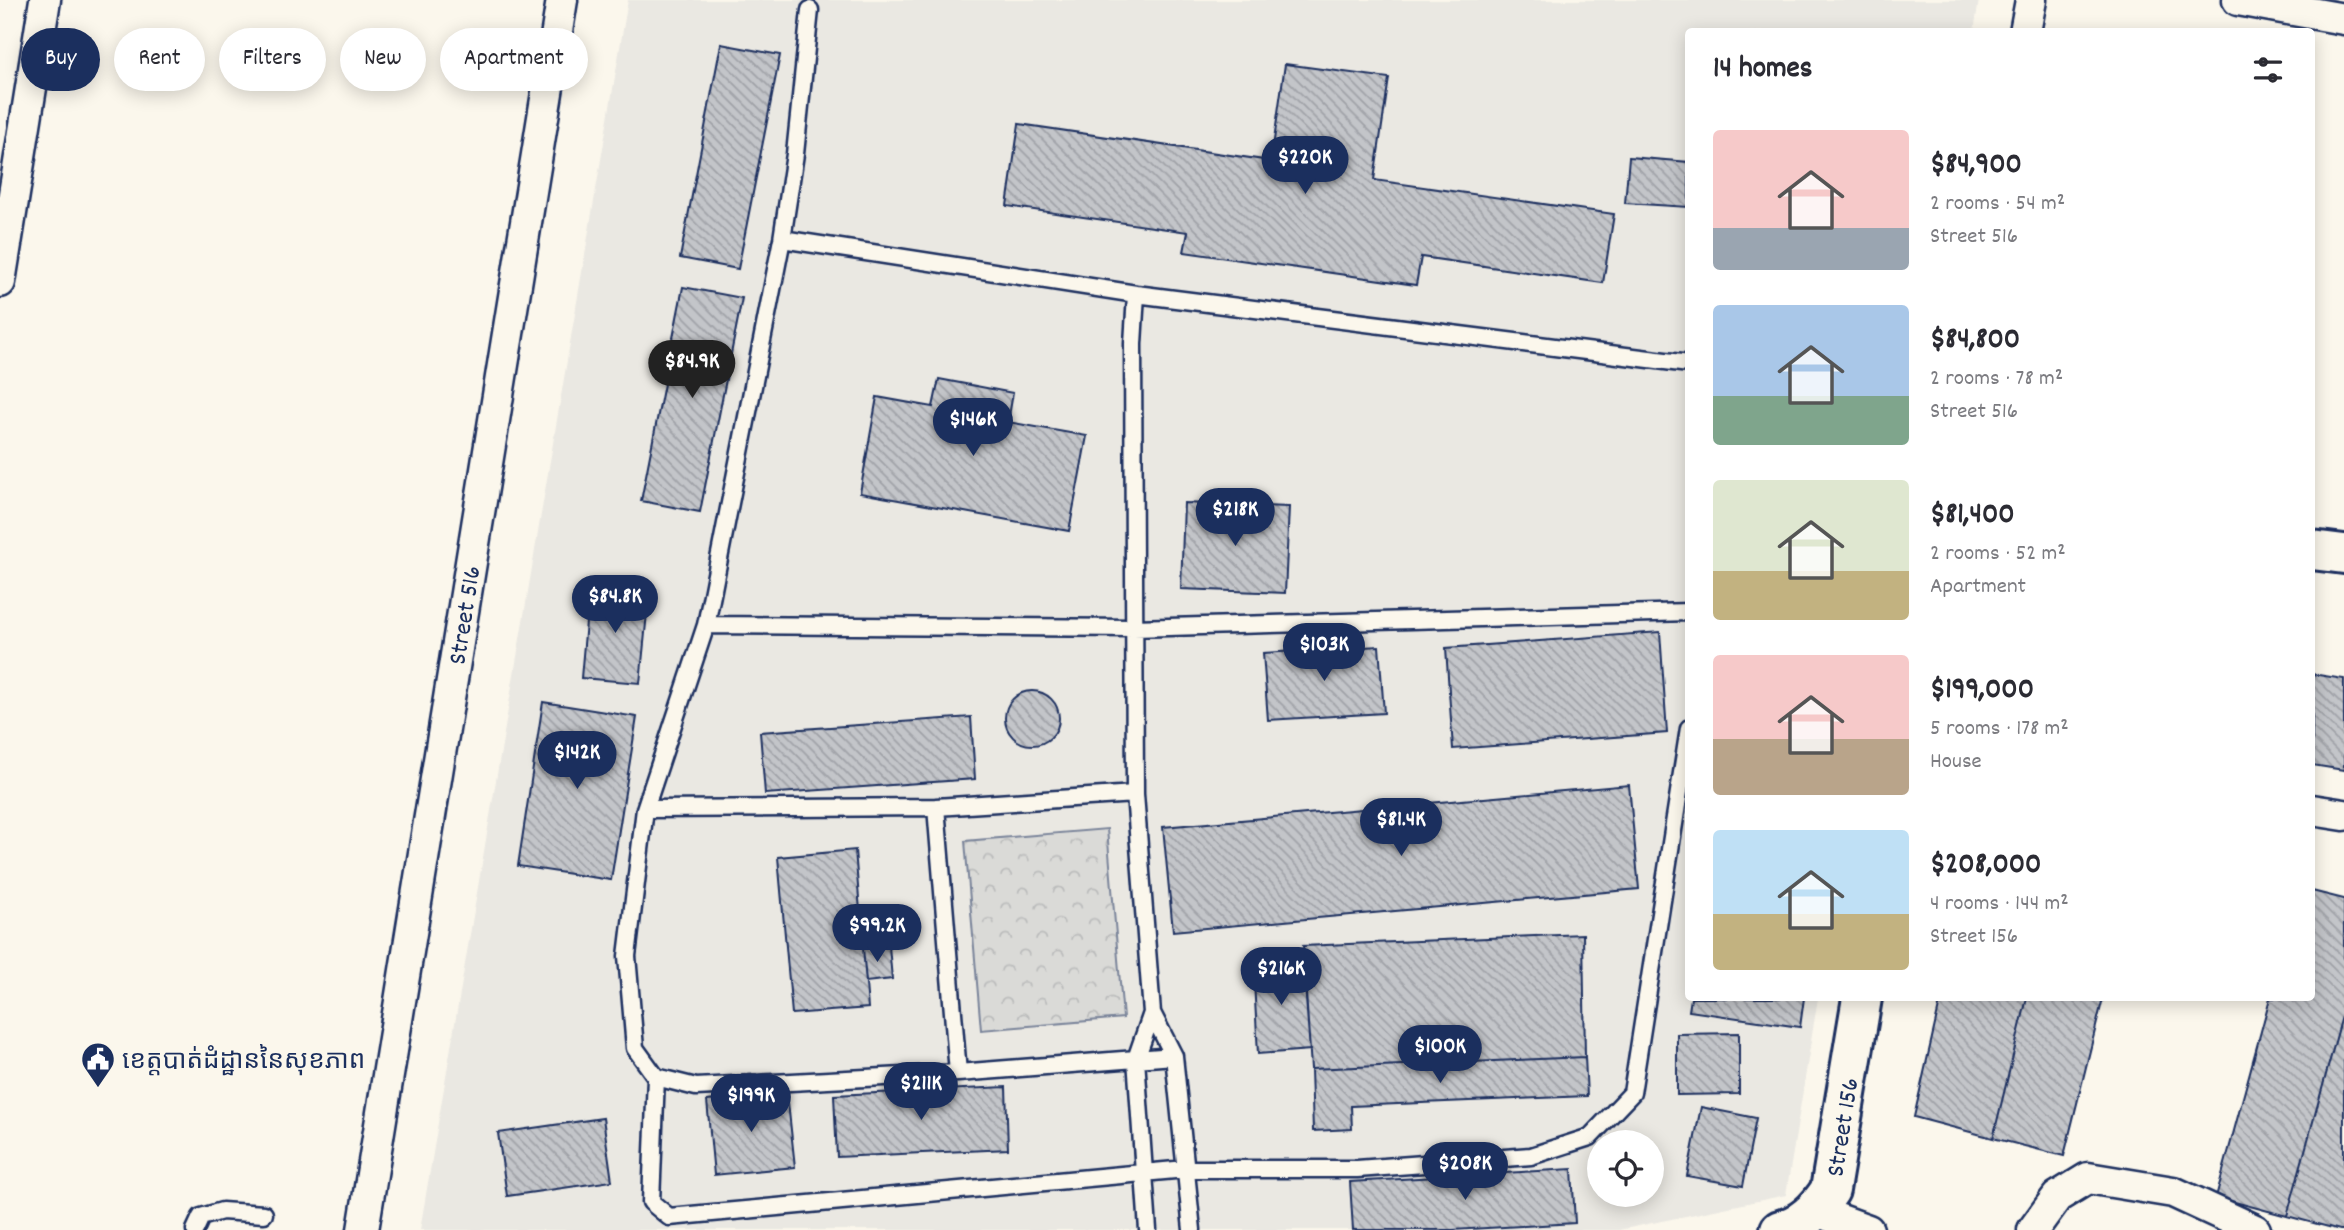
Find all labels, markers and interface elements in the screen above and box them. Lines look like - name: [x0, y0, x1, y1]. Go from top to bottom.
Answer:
- chip: Buy: [21, 28, 100, 91]
- chip: Rent: [114, 28, 205, 91]
- chip: Filters: [219, 28, 326, 91]
- chip: New: [340, 28, 426, 91]
- chip: Apartment: [440, 28, 588, 91]
- text: 14 homes: [1713, 49, 1812, 92]
- icon: filters: [2249, 51, 2287, 89]
- pin: $220K: [1256, 136, 1354, 196]
- text: $220K: [1278, 142, 1332, 175]
- text: $84,900: [1930, 145, 2022, 188]
- icon: home: [1769, 158, 1853, 242]
- text: 2 rooms · 54 m²: [1930, 188, 2065, 221]
- text: Street 516: [1930, 221, 2018, 254]
- text: $84,800: [1930, 320, 2020, 363]
- icon: home: [1769, 333, 1853, 417]
- pin: $84.9K: [635, 340, 749, 400]
- text: $84.9K: [664, 346, 720, 379]
- text: 2 rooms · 78 m²: [1930, 363, 2063, 396]
- text: Street 516: [1930, 396, 2018, 429]
- pin: $146K: [924, 398, 1022, 458]
- text: $146K: [949, 404, 997, 437]
- pin: $218K: [1186, 489, 1284, 548]
- text: $218K: [1212, 494, 1258, 527]
- text: $81,400: [1930, 495, 2015, 538]
- icon: home: [1769, 508, 1853, 592]
- text: 2 rooms · 52 m²: [1930, 538, 2066, 571]
- street label: Street 516: [440, 563, 493, 668]
- text: Apartment: [1930, 571, 2026, 604]
- pin: $84.8K: [558, 576, 672, 635]
- text: $84.8K: [588, 581, 642, 614]
- pin: $103K: [1275, 624, 1373, 683]
- text: $103K: [1299, 629, 1349, 662]
- text: $199,000: [1930, 670, 2034, 713]
- icon: home: [1769, 683, 1853, 767]
- text: 5 rooms · 178 m²: [1930, 713, 2069, 746]
- pin: $142K: [528, 732, 626, 791]
- text: $142K: [554, 737, 600, 770]
- text: House: [1930, 746, 1982, 779]
- pin: $81.4K: [1344, 798, 1458, 858]
- text: $81.4K: [1376, 804, 1426, 837]
- text: $208,000: [1930, 845, 2041, 888]
- icon: home: [1769, 858, 1853, 942]
- text: 4 rooms · 144 m²: [1930, 888, 2069, 921]
- pin: $99.2K: [820, 904, 934, 964]
- text: $99.2K: [848, 910, 906, 943]
- text: Street 156: [1930, 921, 2018, 954]
- pin: $216K: [1232, 948, 1330, 1007]
- text: $216K: [1257, 953, 1305, 986]
- pin: $100K: [1391, 1026, 1489, 1085]
- text: $100K: [1414, 1031, 1466, 1064]
- public building icon: ខេត្តបាត់ដំដ្ឋាននៃសុខភាព: [79, 1040, 117, 1089]
- place label: ខេត្តបាត់ដំដ្ឋាននៃសុខភាព: [122, 1043, 365, 1081]
- pin: $211K: [872, 1062, 970, 1122]
- text: $211K: [900, 1068, 942, 1101]
- pin: $199K: [702, 1074, 800, 1134]
- street label: Street 156: [1818, 1075, 1871, 1180]
- text: $199K: [727, 1080, 775, 1113]
- map controls: [1587, 1130, 1664, 1207]
- button: locate: [1587, 1130, 1664, 1207]
- pin: $208K: [1416, 1142, 1514, 1202]
- text: $208K: [1438, 1148, 1492, 1181]

